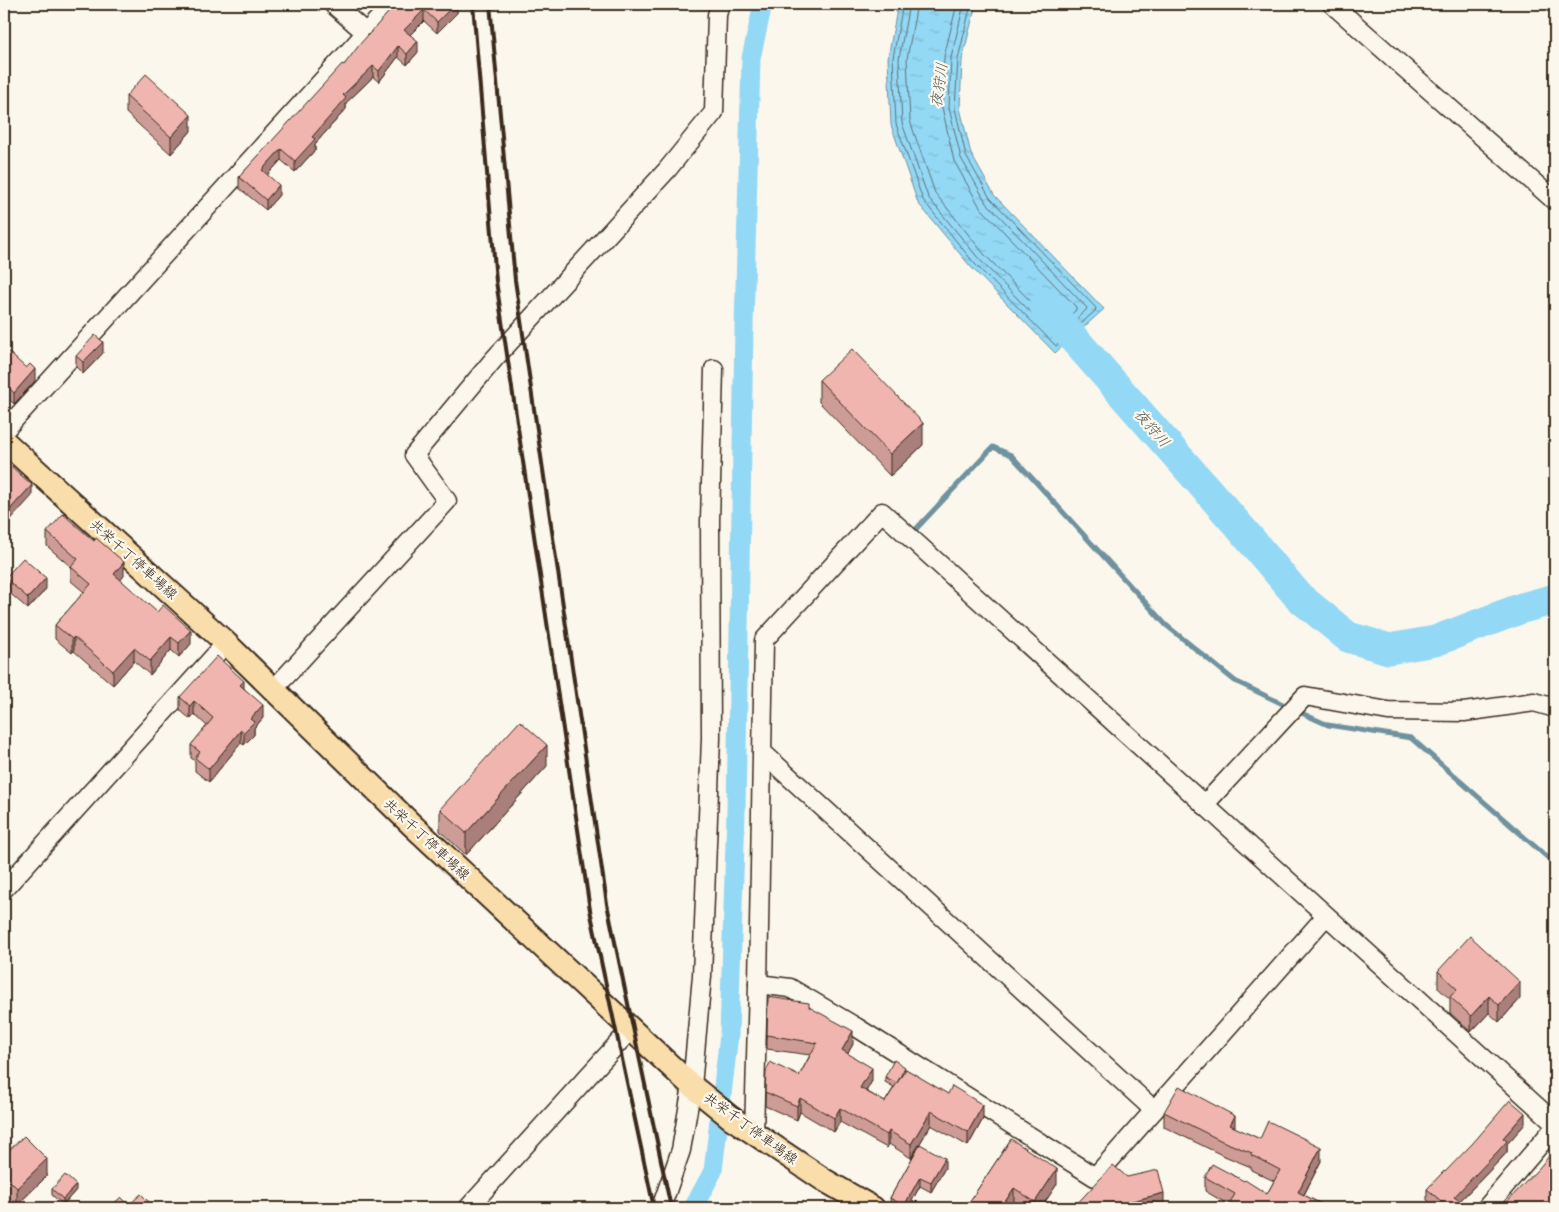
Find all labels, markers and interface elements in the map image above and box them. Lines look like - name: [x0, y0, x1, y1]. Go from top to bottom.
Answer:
- water label: 夜狩川: [927, 61, 952, 109]
- water label: 夜狩川: [1130, 405, 1174, 452]
- street label: 共栄千丁停車場線: [86, 516, 181, 603]
- street label: 共栄千丁停車場線: [380, 795, 473, 884]
- street label: 共栄千丁停車場線: [700, 1089, 801, 1168]

